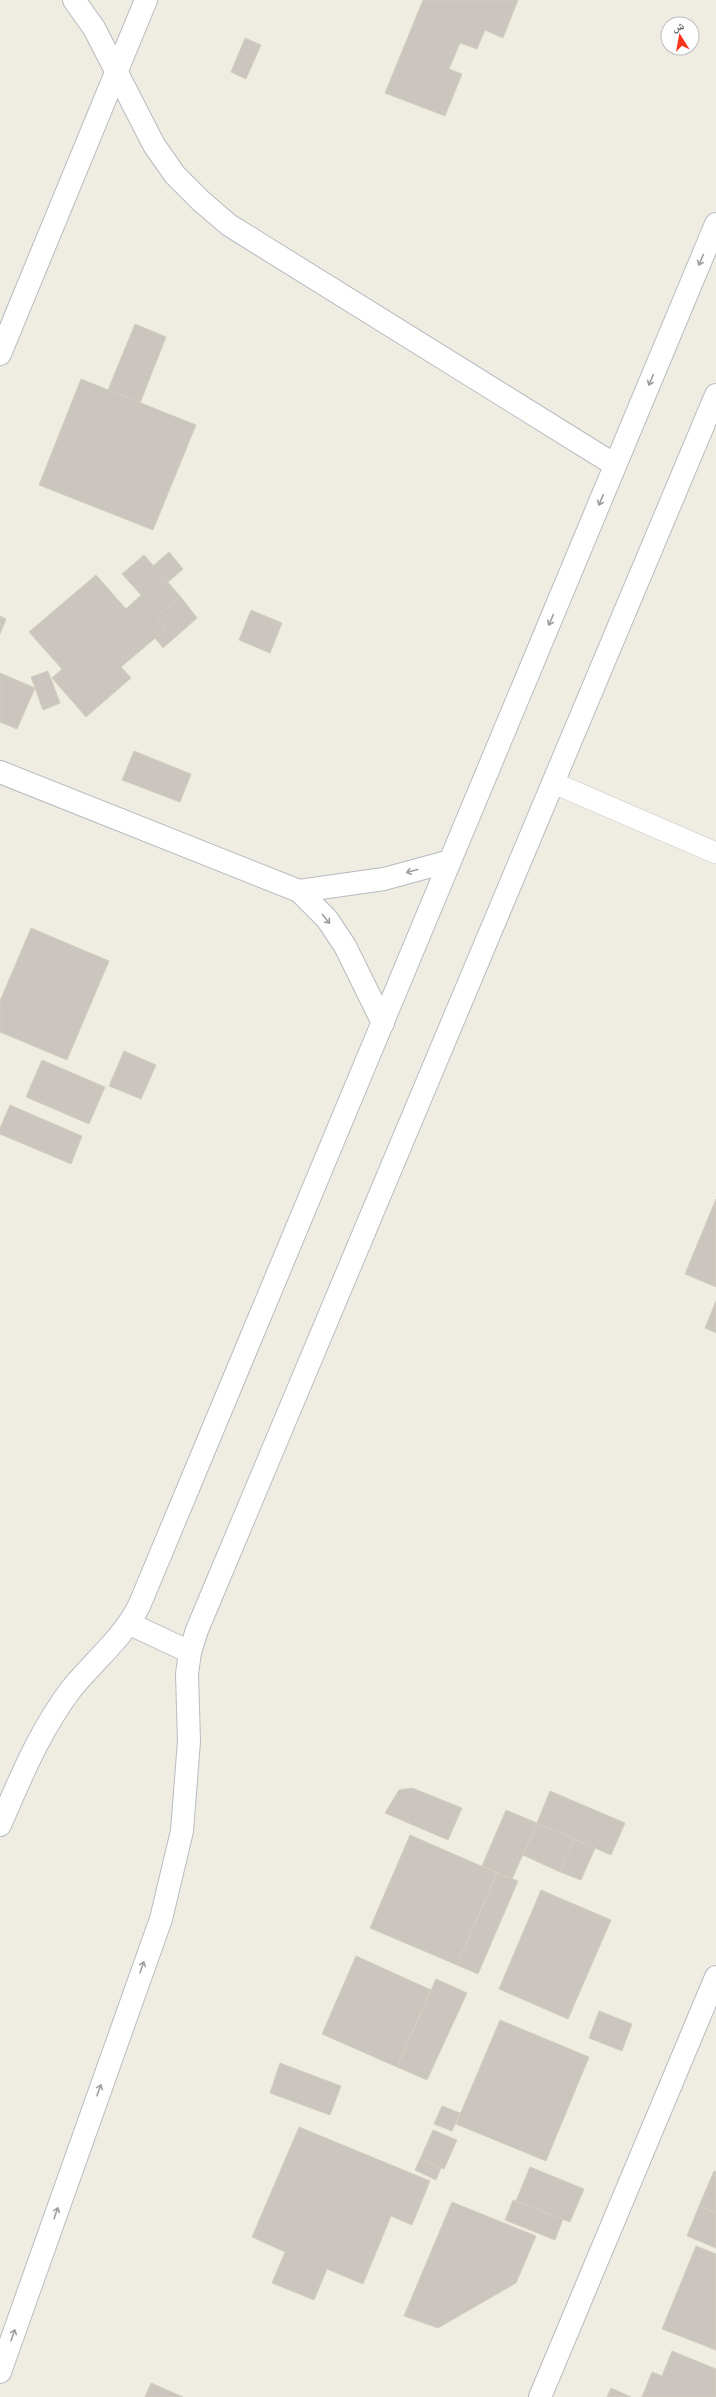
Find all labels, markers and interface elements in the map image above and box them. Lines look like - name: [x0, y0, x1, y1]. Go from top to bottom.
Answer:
- north arrow: [660, 16, 700, 56]
- text: ش: [671, 19, 686, 35]
- one-way arrow: [697, 253, 704, 265]
- one-way arrow: [647, 373, 654, 385]
- one-way arrow: [596, 493, 604, 505]
- one-way arrow: [546, 613, 554, 625]
- one-way arrow: [406, 868, 419, 876]
- one-way arrow: [322, 914, 331, 925]
- one-way arrow: [139, 1962, 147, 1974]
- one-way arrow: [96, 2084, 104, 2096]
- one-way arrow: [53, 2206, 60, 2219]
- one-way arrow: [10, 2329, 17, 2342]

